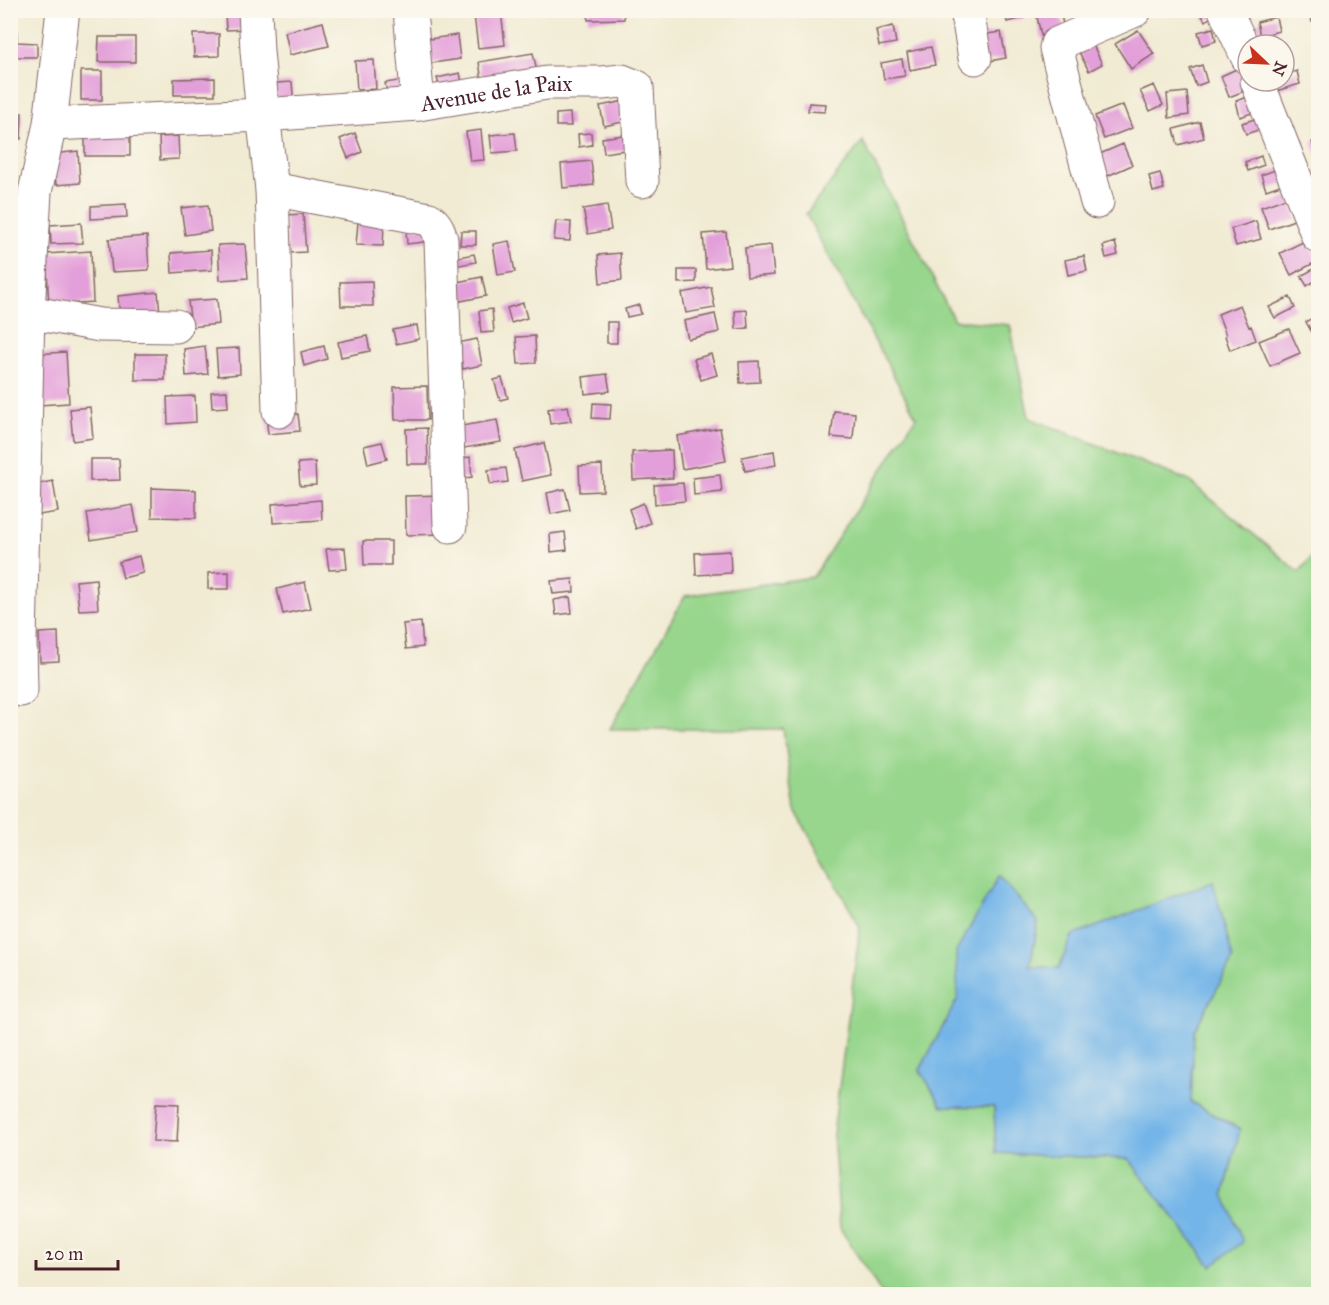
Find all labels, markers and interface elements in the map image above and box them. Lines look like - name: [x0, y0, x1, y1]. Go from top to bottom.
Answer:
- north arrow: [1236, 33, 1296, 93]
- text: N: [1268, 59, 1291, 79]
- street label: Avenue de la Paix: [418, 70, 573, 118]
- scale bar: [36, 1233, 118, 1271]
- text: 20 m: [45, 1243, 83, 1265]

